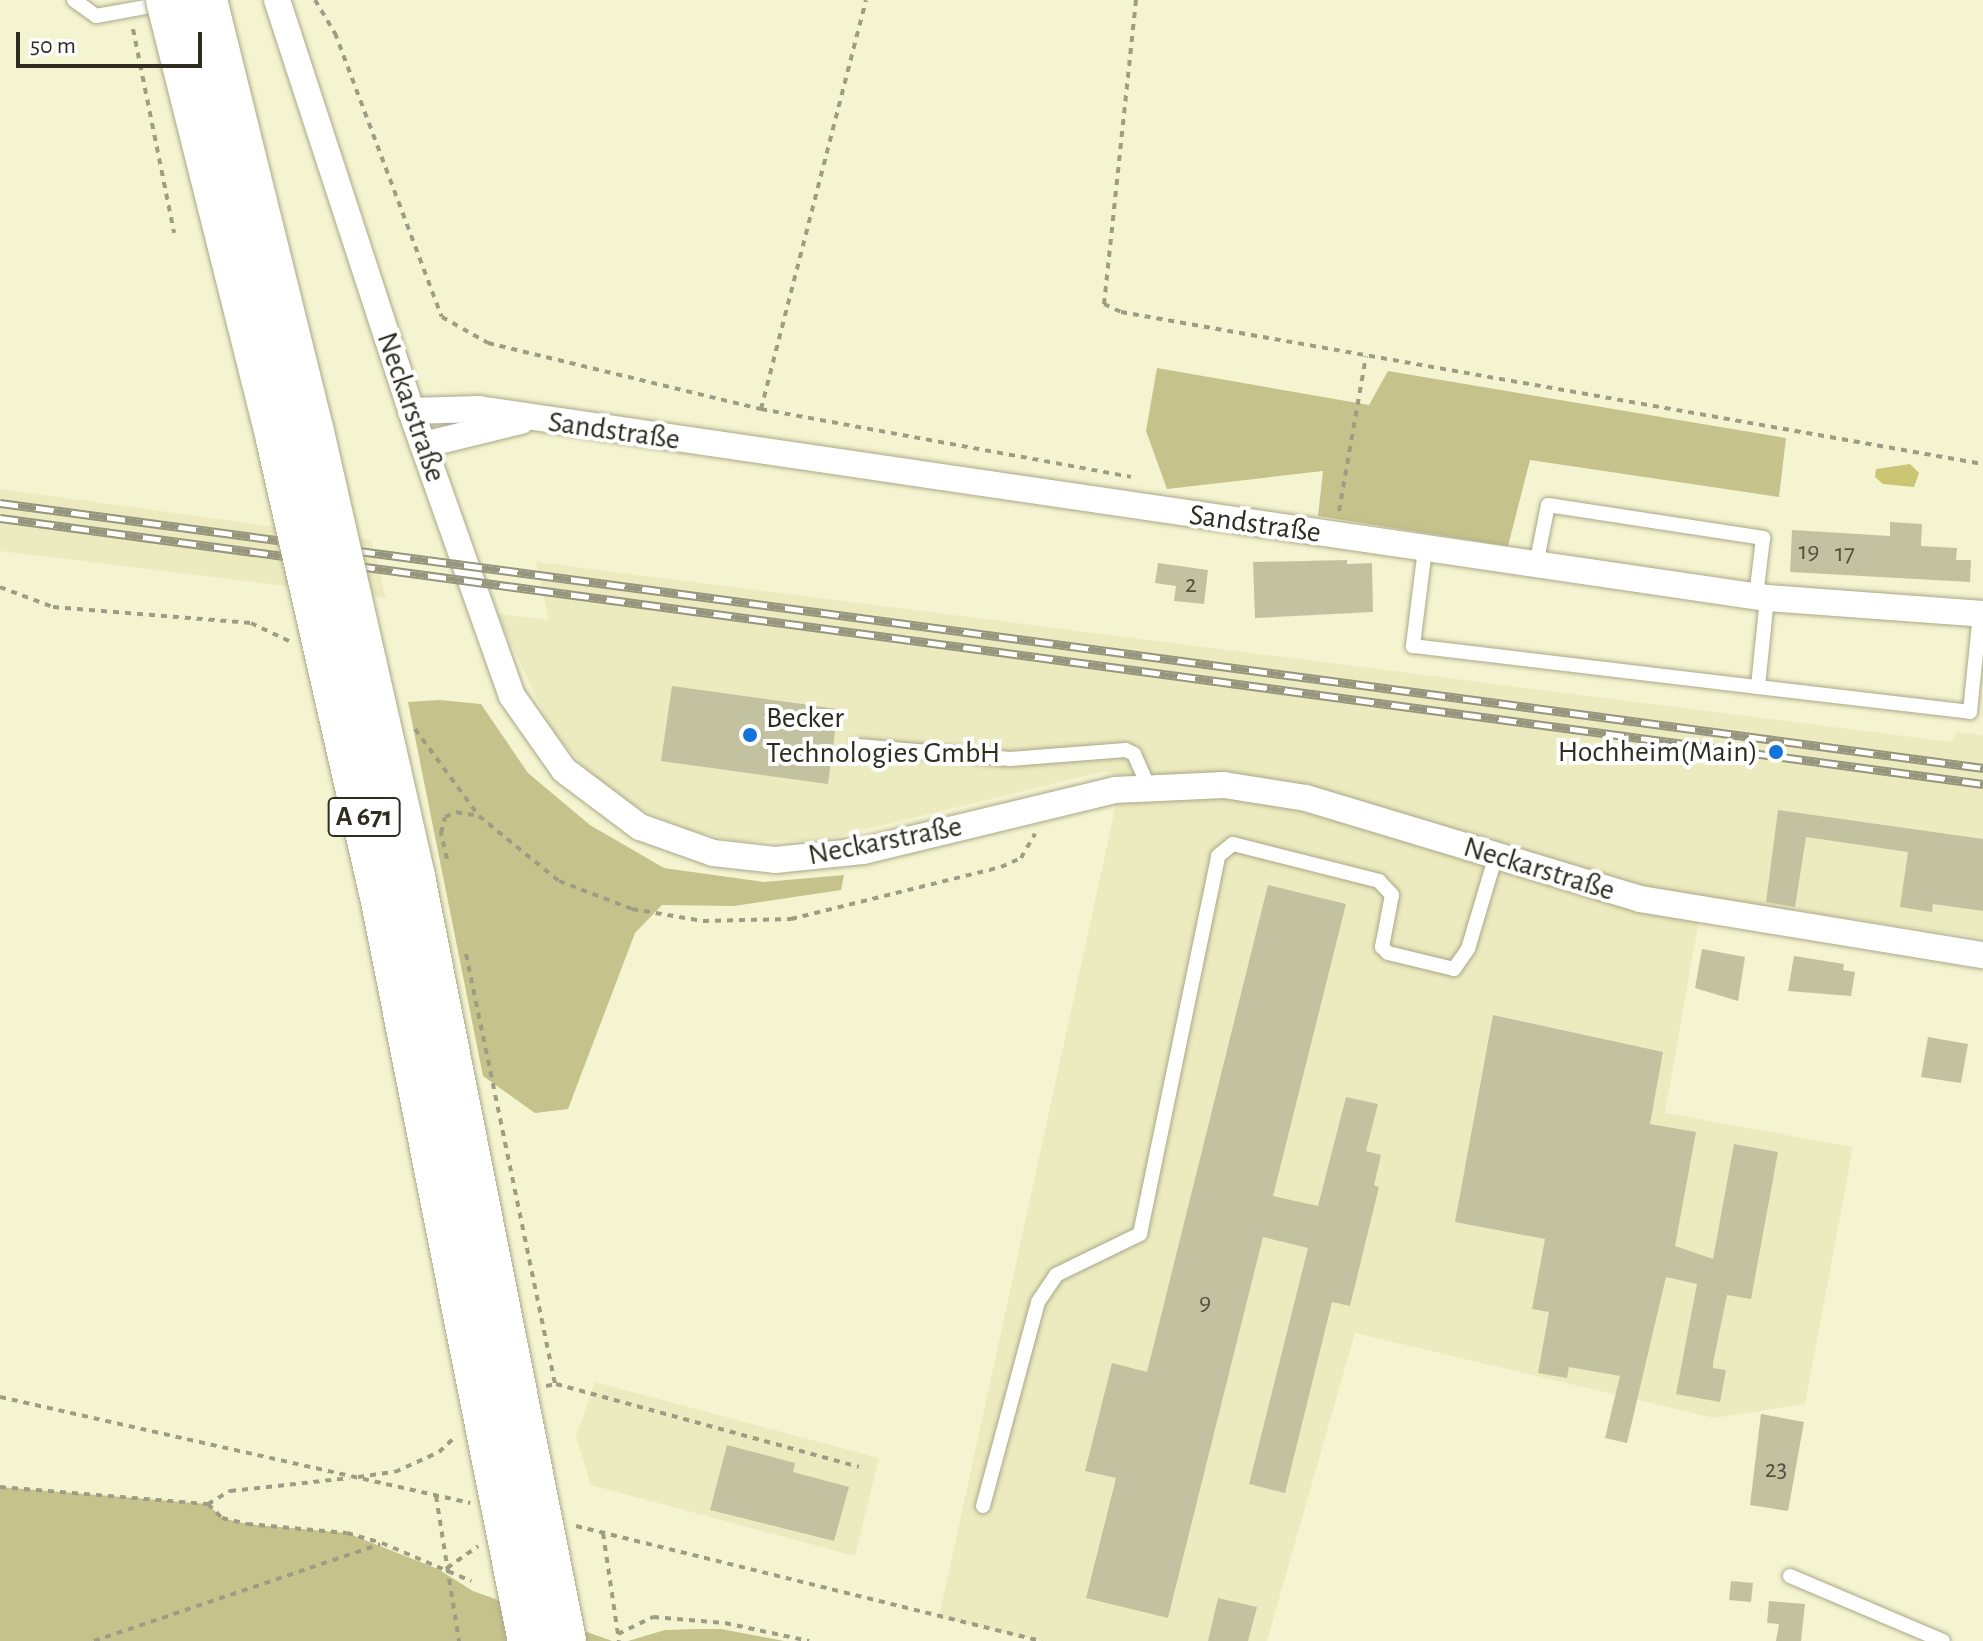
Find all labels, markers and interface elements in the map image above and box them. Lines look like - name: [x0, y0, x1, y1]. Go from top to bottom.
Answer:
- scale bar: [20, 16, 206, 66]
- text: 50 m: [30, 34, 76, 58]
- street label: Neckarstraße: [369, 327, 453, 487]
- street label: Sandstraße: [546, 404, 682, 458]
- street label: Sandstraße: [1187, 497, 1323, 551]
- house number: 19: [1798, 536, 1820, 568]
- house number: 17: [1835, 538, 1855, 570]
- house number: 2: [1185, 569, 1197, 601]
- place label: Becker Technologies GmbH: [766, 700, 1000, 770]
- marker: Becker Technologies GmbH: [741, 726, 759, 744]
- place label: Hochheim(Main): [1558, 734, 1758, 770]
- marker: Hochheim(Main): [1765, 741, 1787, 763]
- road number: A 671: [326, 793, 402, 841]
- street label: Neckarstraße: [805, 808, 965, 874]
- street label: Neckarstraße: [1459, 829, 1619, 909]
- house number: 9: [1199, 1287, 1211, 1319]
- house number: 23: [1765, 1454, 1787, 1486]

